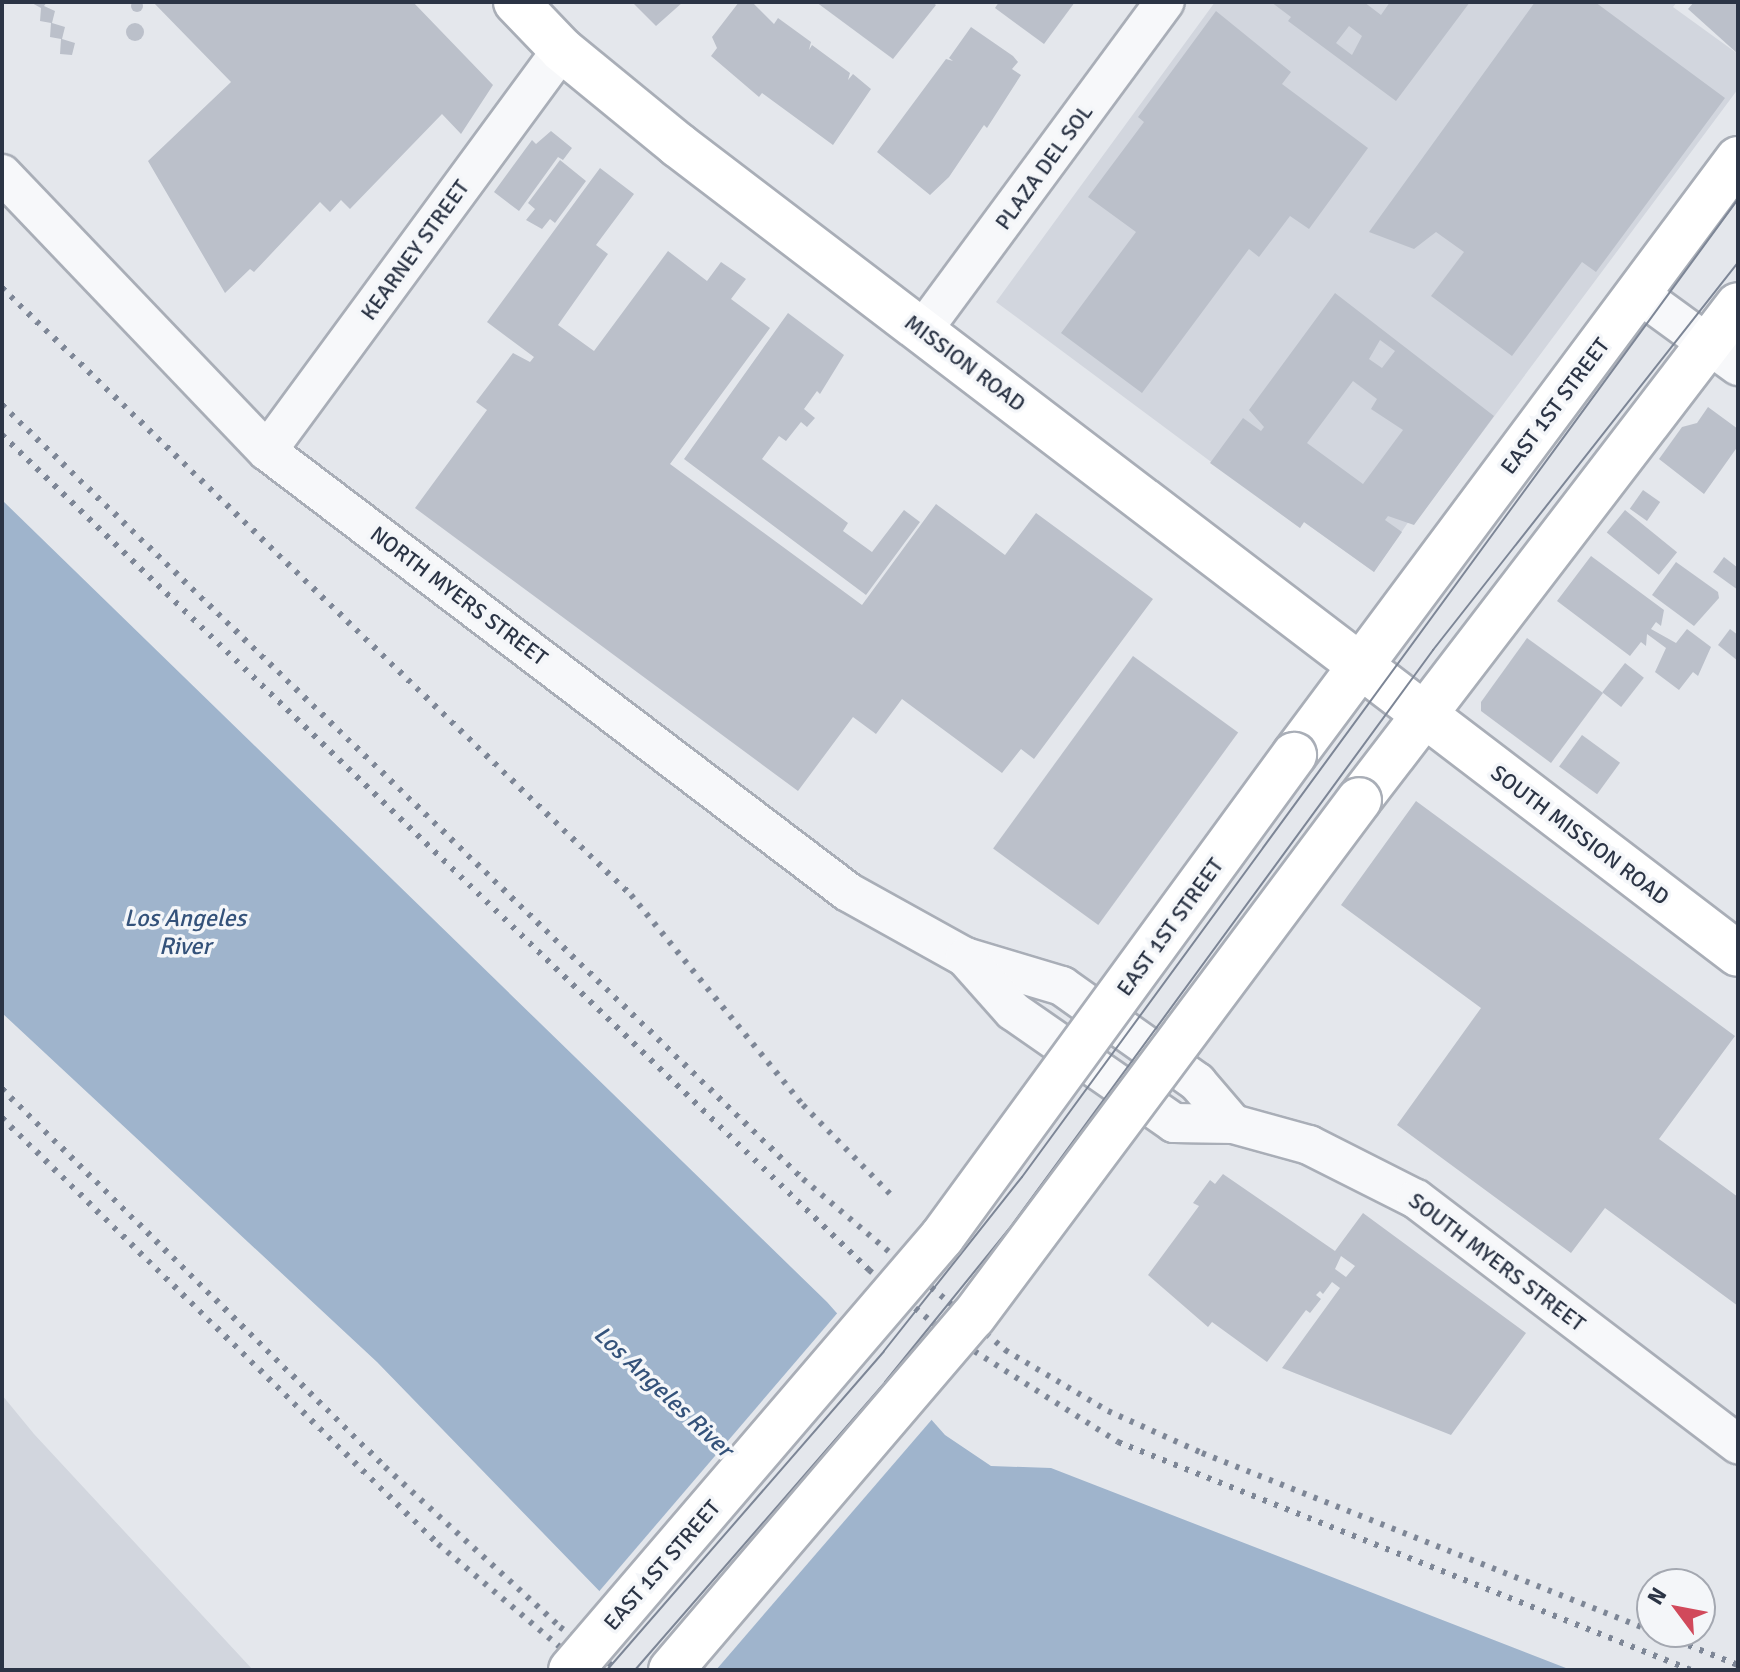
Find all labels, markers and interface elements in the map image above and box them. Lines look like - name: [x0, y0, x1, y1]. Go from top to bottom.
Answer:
- street label: PLAZA DEL SOL: [990, 99, 1098, 235]
- street label: KEARNEY STREET: [355, 175, 475, 325]
- street label: MISSION ROAD: [899, 309, 1031, 417]
- street label: EAST 1ST STREET: [1495, 333, 1615, 479]
- street label: NORTH MYERS STREET: [365, 521, 553, 671]
- street label: SOUTH MISSION ROAD: [1486, 759, 1674, 911]
- street label: EAST 1ST STREET: [1111, 853, 1229, 1001]
- water label: Los Angeles River: [124, 905, 246, 961]
- street label: SOUTH MYERS STREET: [1404, 1187, 1590, 1337]
- water label: Los Angeles River: [588, 1320, 738, 1464]
- street label: EAST 1ST STREET: [598, 1495, 726, 1635]
- north arrow: [1636, 1568, 1716, 1648]
- text: N: [1641, 1582, 1672, 1610]

